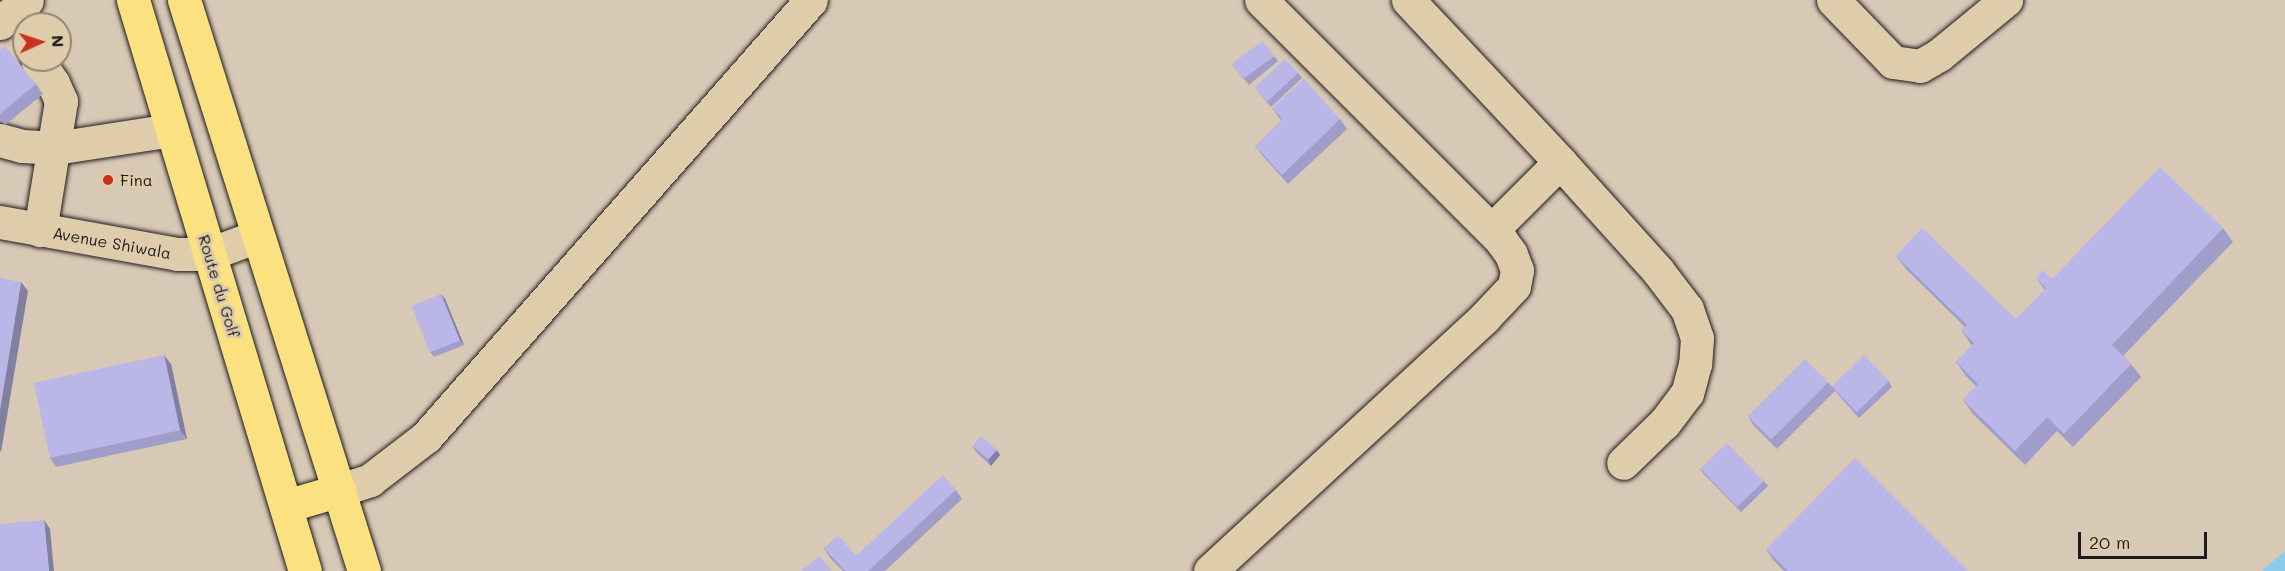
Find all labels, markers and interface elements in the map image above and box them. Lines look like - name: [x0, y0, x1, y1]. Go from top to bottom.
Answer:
- north arrow: [12, 12, 72, 72]
- text: N: [48, 35, 69, 48]
- place label: Fina: [120, 170, 153, 190]
- marker: Fina: [101, 173, 115, 187]
- street label: Avenue Shiwala: [51, 223, 173, 263]
- street label: Route du Golf: [194, 232, 244, 340]
- scale bar: [2081, 520, 2210, 558]
- text: 20 m: [2089, 530, 2130, 554]

